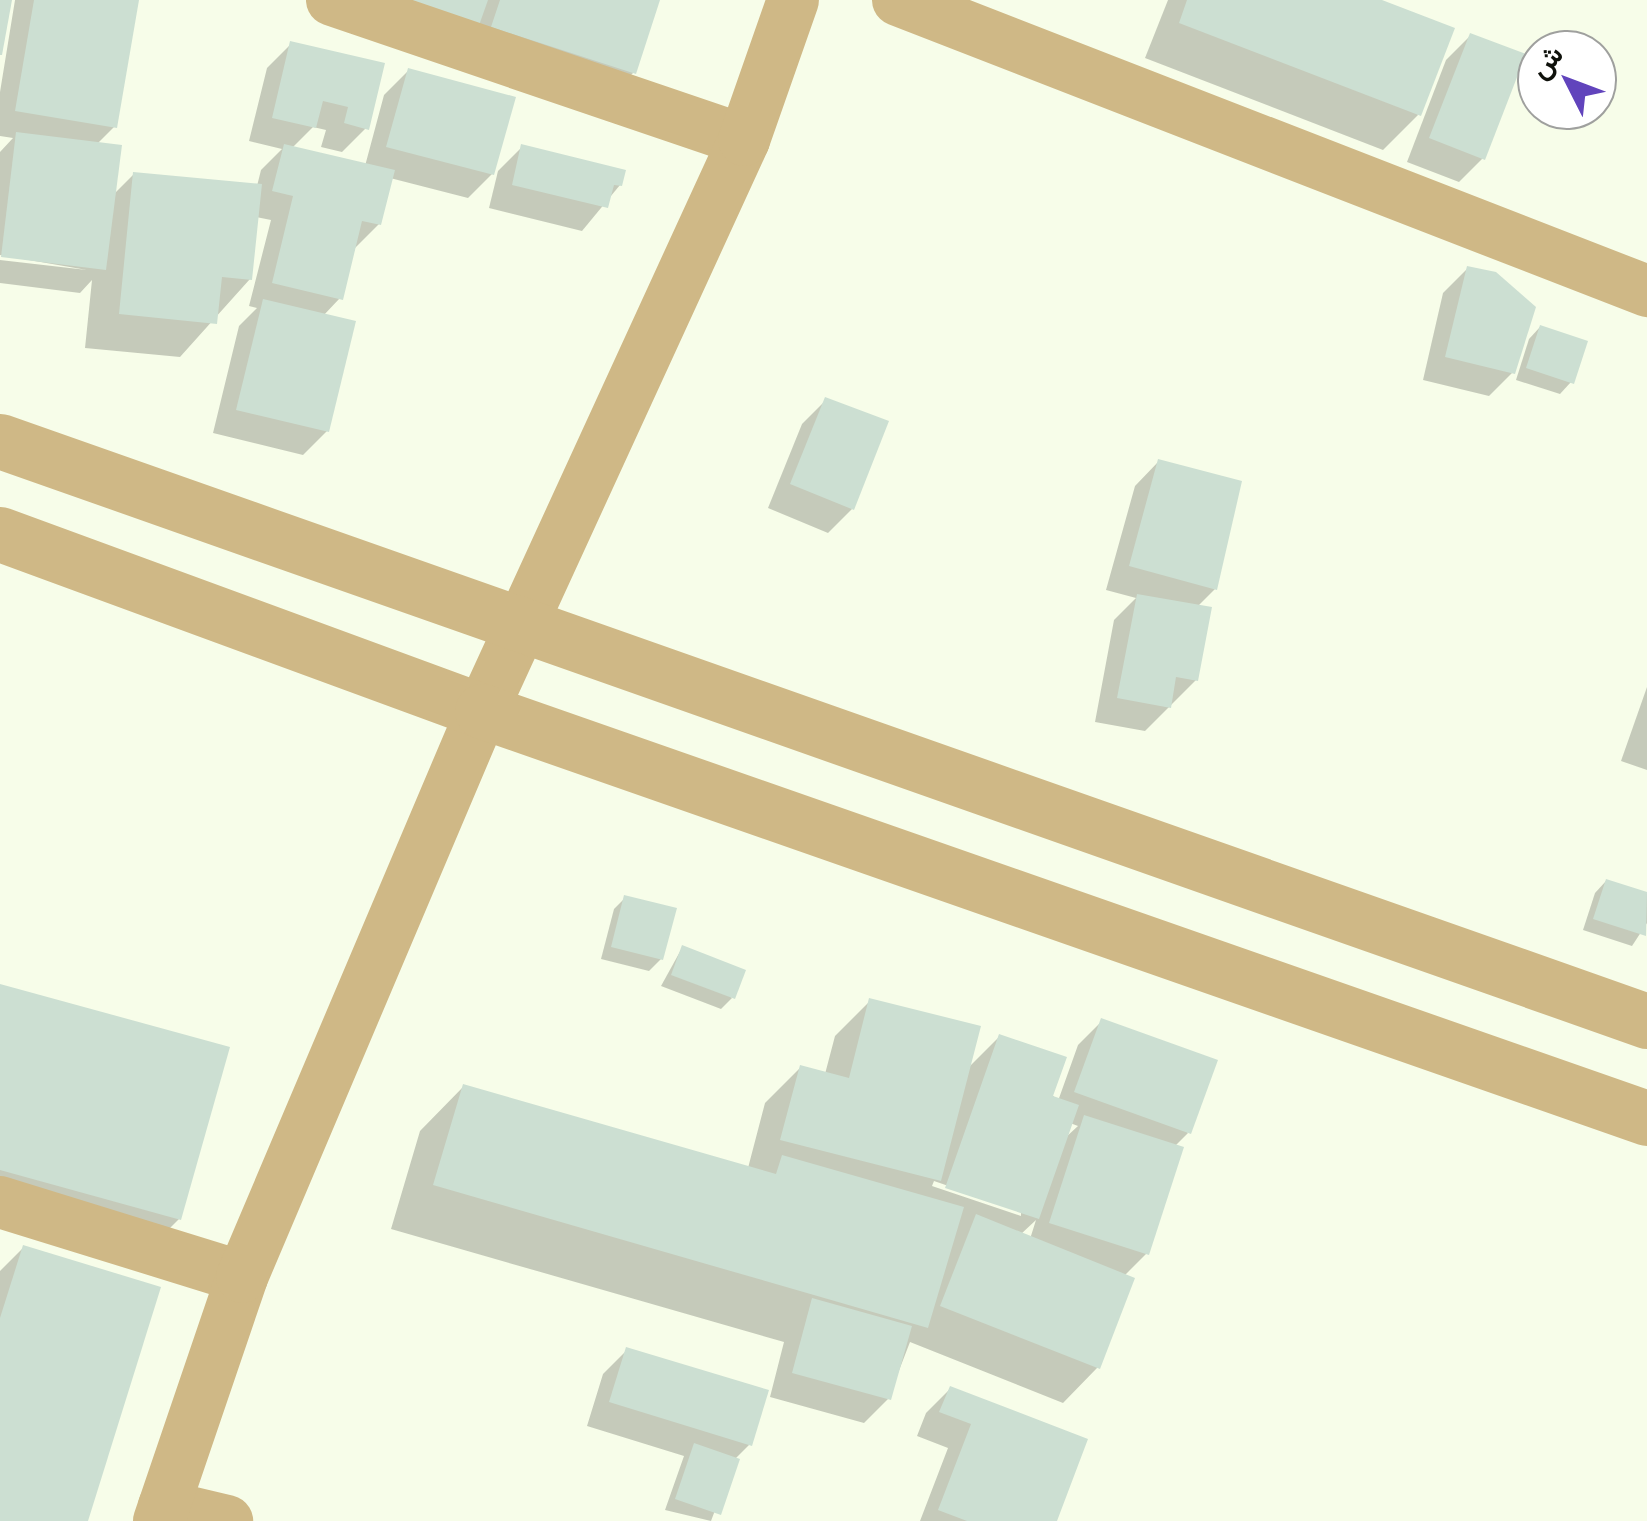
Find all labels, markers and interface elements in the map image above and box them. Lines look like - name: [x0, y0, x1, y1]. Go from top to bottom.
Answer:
- north arrow: [1517, 30, 1617, 130]
- text: ش: [1523, 38, 1569, 84]

